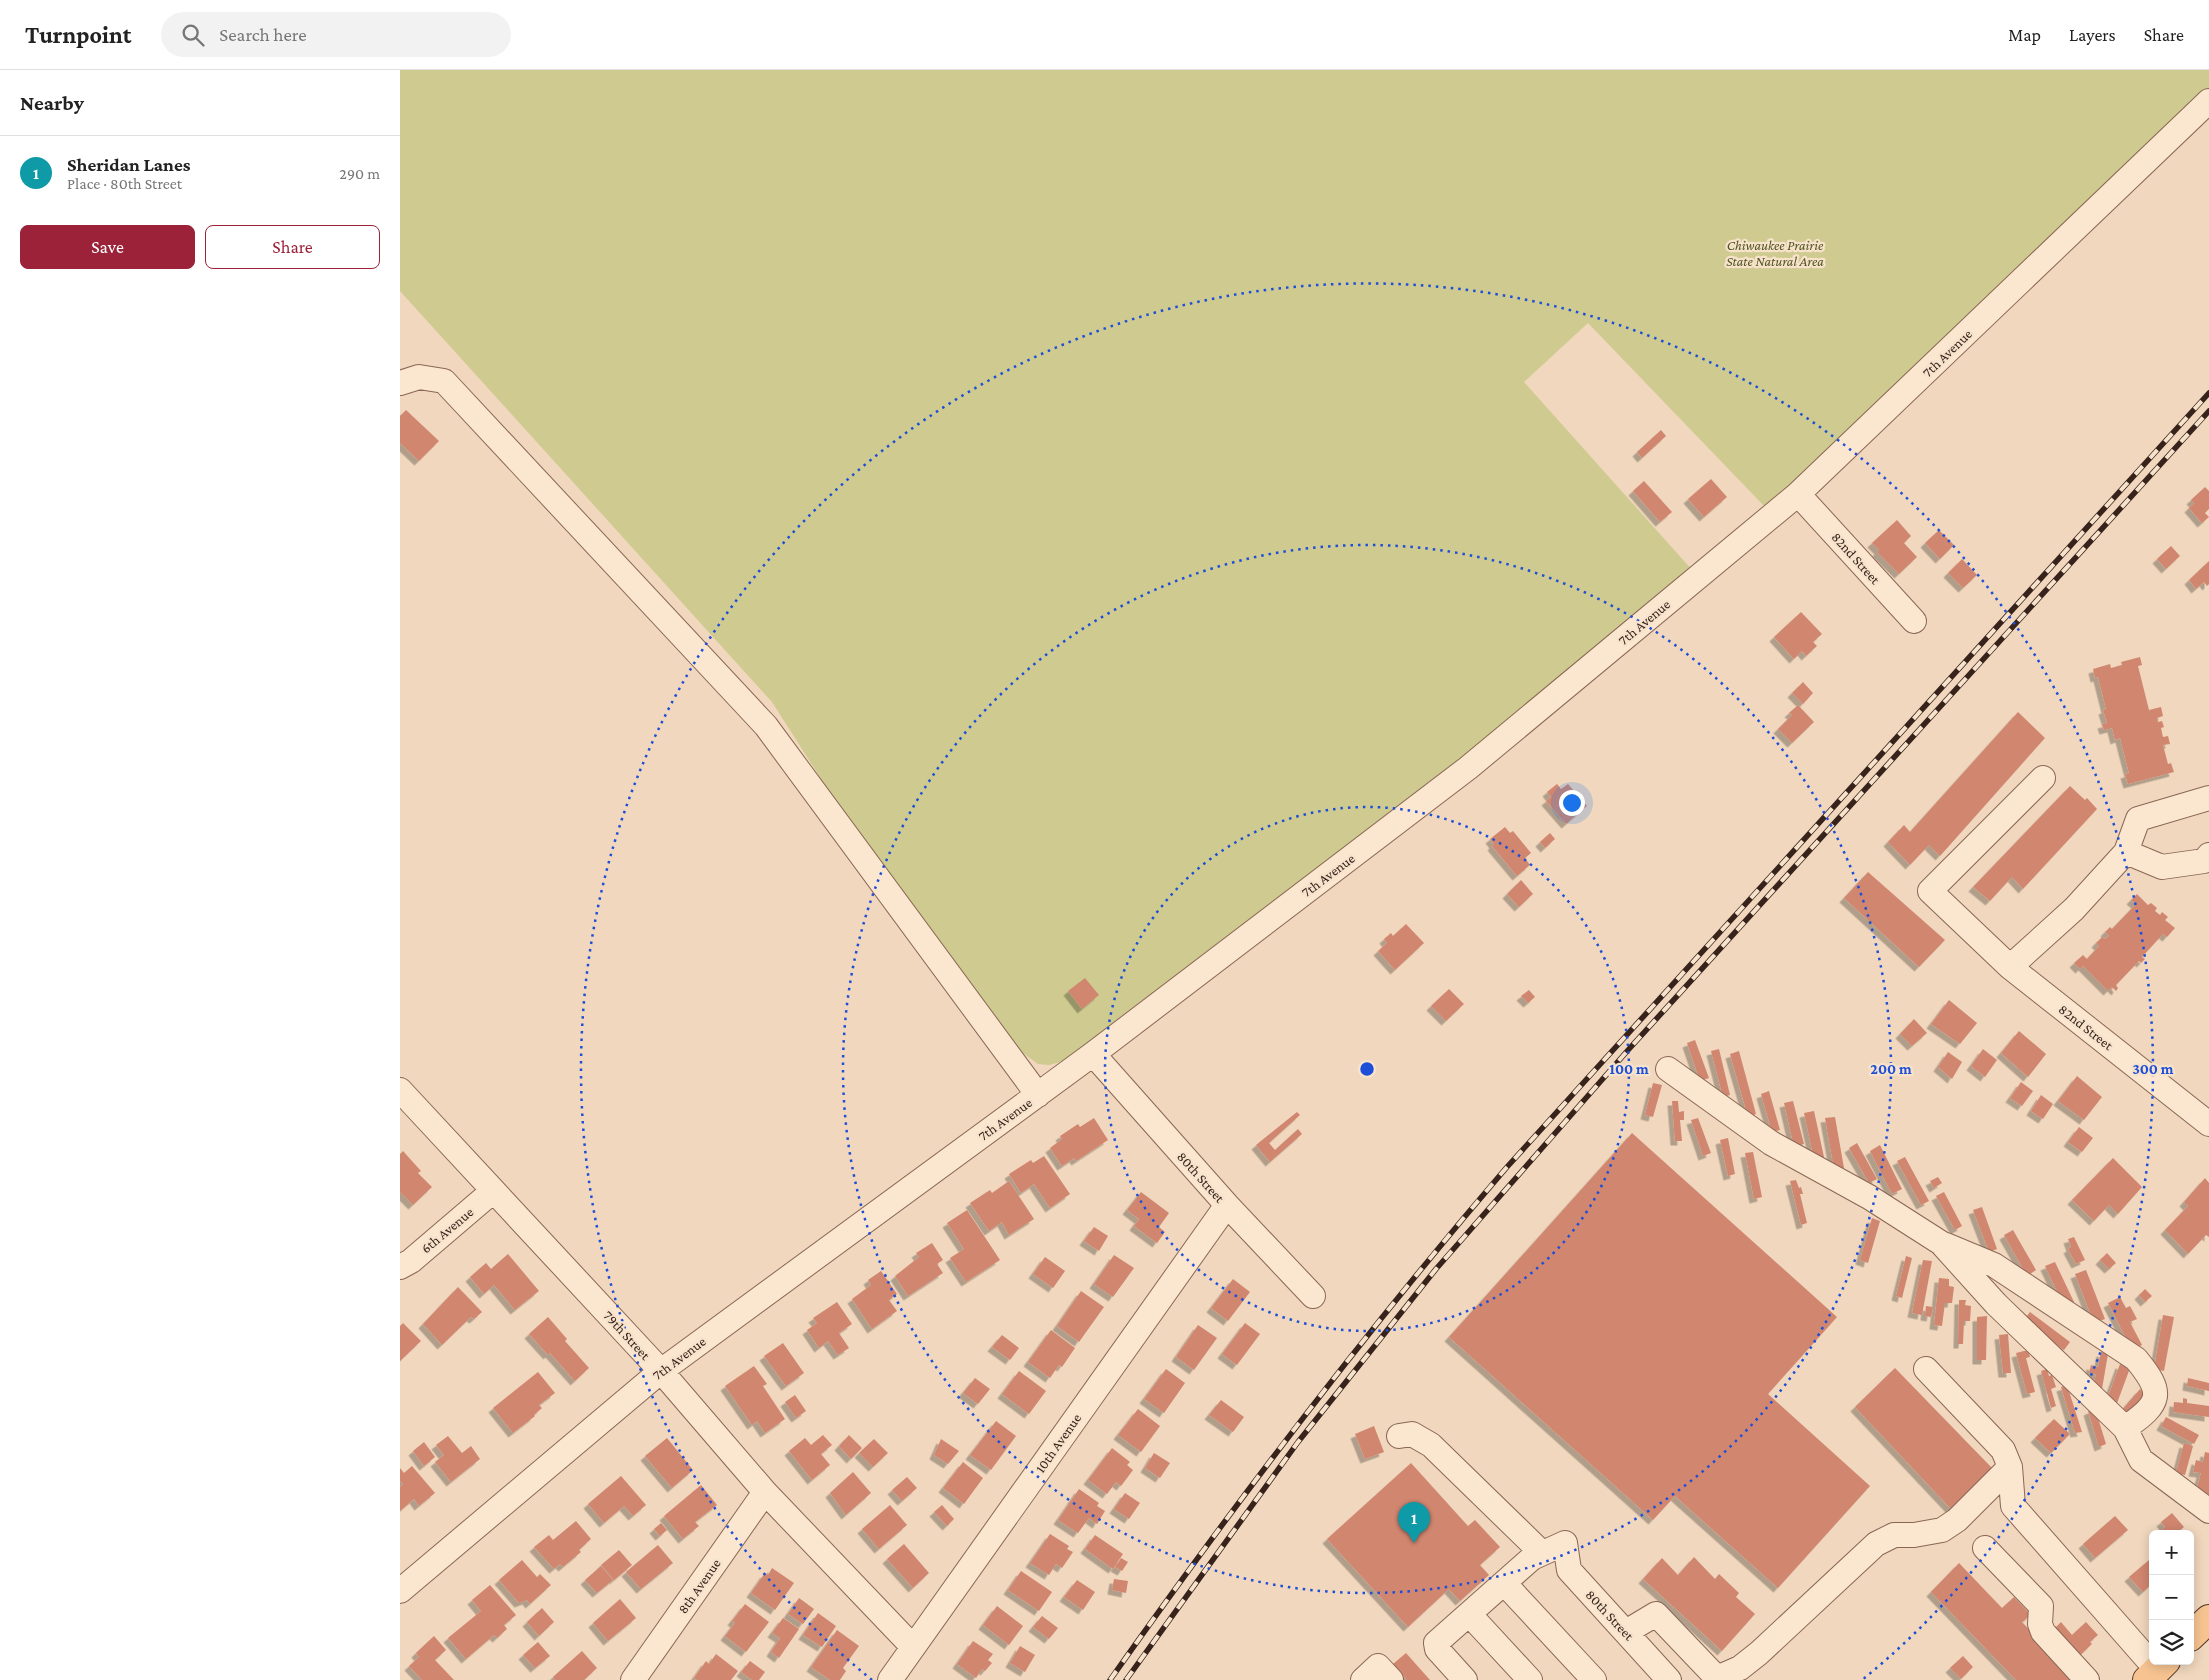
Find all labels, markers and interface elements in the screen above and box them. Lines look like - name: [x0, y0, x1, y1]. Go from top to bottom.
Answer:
- search box: [161, 12, 511, 57]
- text: Turnpoint: [25, 21, 131, 48]
- icon: search: [179, 21, 207, 49]
- text: Search here: [219, 24, 307, 45]
- text: Map: [2008, 25, 2041, 45]
- text: Layers: [2069, 25, 2116, 45]
- text: Share: [2144, 25, 2184, 45]
- text: Nearby: [20, 91, 84, 115]
- text: Sheridan Lanes: [67, 154, 191, 175]
- text: 1: [33, 165, 39, 182]
- text: 290 m: [339, 165, 380, 182]
- text: Place · 80th Street: [67, 175, 182, 192]
- button: Save: [20, 225, 195, 269]
- button: Share: [205, 225, 380, 269]
- park label: Chiwaukee Prairie State Natural Area: [1726, 237, 1824, 269]
- street label: 7th Avenue: [1919, 326, 1975, 380]
- street label: 82nd Street: [1828, 529, 1884, 588]
- street label: 7th Avenue: [1615, 596, 1673, 648]
- your location: [1559, 790, 1585, 816]
- street label: 7th Avenue: [1298, 850, 1358, 900]
- street label: 82nd Street: [2056, 1001, 2117, 1053]
- centre of rings: [1358, 1060, 1376, 1078]
- text: 100 m: [1609, 1061, 1649, 1077]
- text: 200 m: [1870, 1061, 1912, 1077]
- text: 300 m: [2132, 1061, 2174, 1077]
- street label: 7th Avenue: [975, 1094, 1035, 1144]
- street label: 80th Street: [1174, 1148, 1228, 1206]
- street label: 6th Avenue: [418, 1204, 476, 1256]
- street label: 79th Street: [600, 1307, 654, 1363]
- street label: 7th Avenue: [649, 1333, 709, 1383]
- street label: 10th Avenue: [1032, 1410, 1084, 1476]
- pin: 1: [1398, 1502, 1430, 1543]
- map controls: [2149, 1530, 2194, 1665]
- button: +: [2149, 1530, 2194, 1575]
- street label: 8th Avenue: [674, 1555, 724, 1617]
- button: −: [2149, 1575, 2194, 1620]
- street label: 80th Street: [1583, 1586, 1638, 1644]
- button: layers: [2149, 1620, 2194, 1665]

